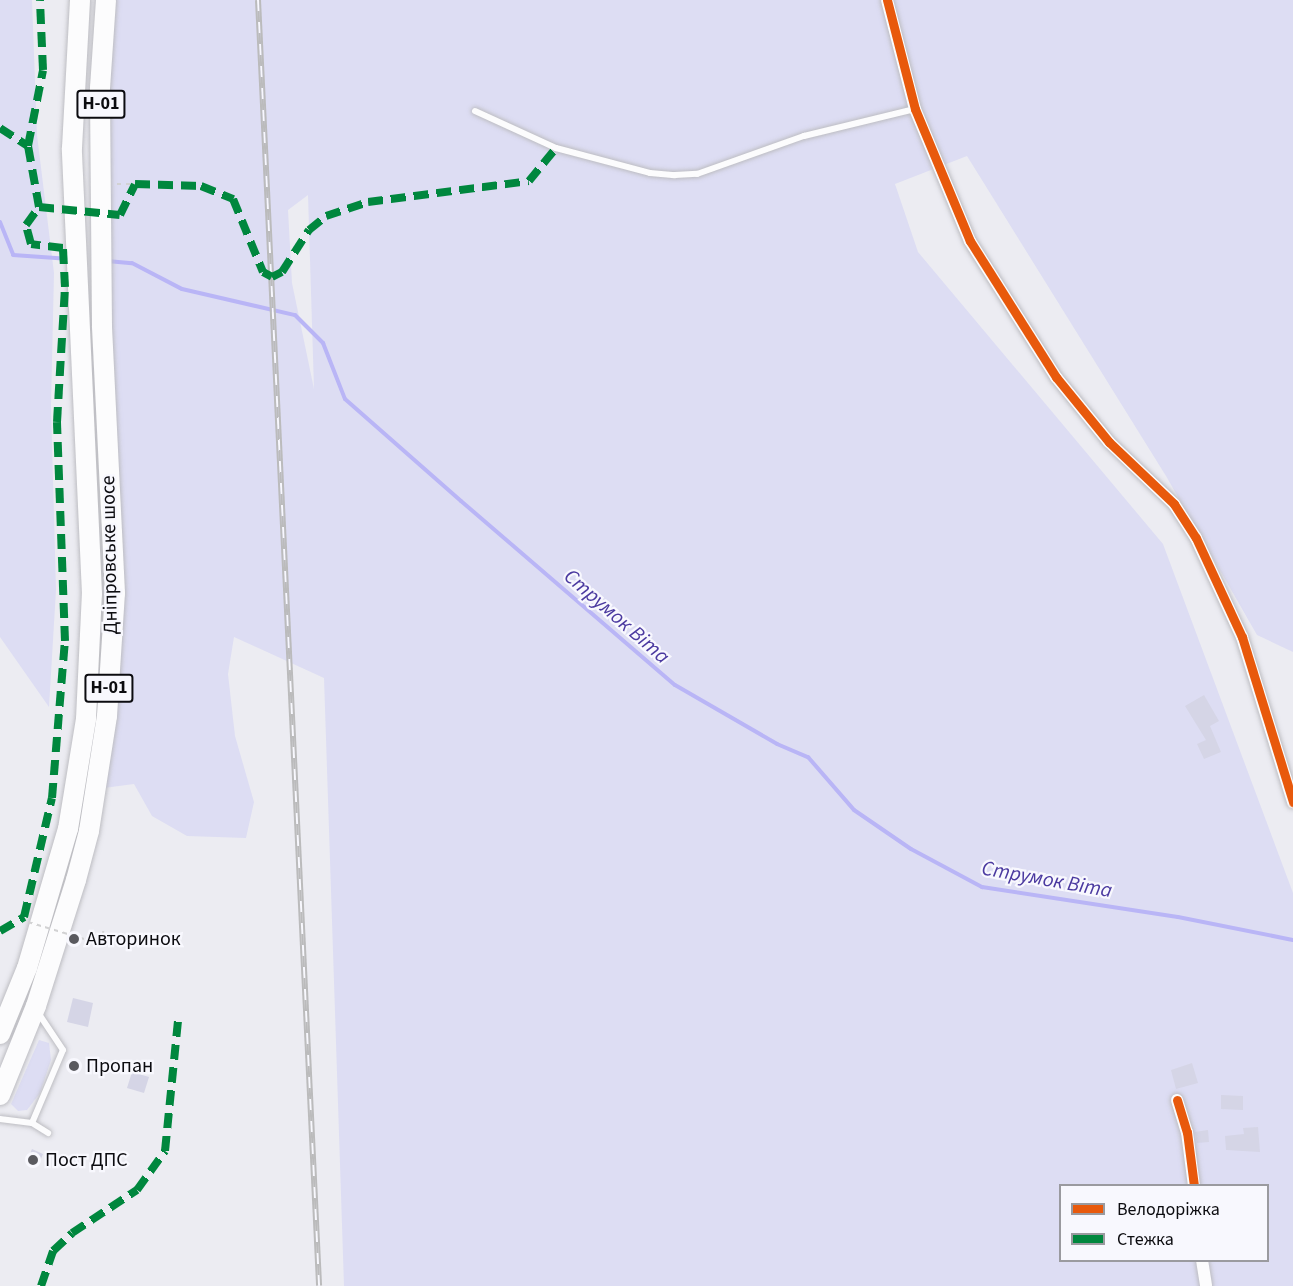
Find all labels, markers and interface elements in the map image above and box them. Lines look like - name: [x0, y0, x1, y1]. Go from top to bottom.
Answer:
- road number: Н-01: [76, 89, 126, 119]
- street label: Дніпровське шосе: [97, 475, 123, 635]
- water label: Струмок Віта: [559, 563, 675, 669]
- road number: Н-01: [84, 673, 134, 703]
- water label: Струмок Віта: [980, 855, 1114, 903]
- place label: Авторинок: [86, 927, 181, 951]
- marker: Авторинок: [67, 932, 81, 946]
- place label: Пропан: [86, 1054, 153, 1078]
- marker: Пропан: [67, 1059, 81, 1073]
- place label: Пост ДПС: [45, 1148, 128, 1172]
- marker: Пост ДПС: [26, 1153, 40, 1167]
- legend: [1059, 1184, 1269, 1262]
- text: Велодоріжка: [1117, 1197, 1220, 1222]
- text: Стежка: [1117, 1227, 1174, 1252]

